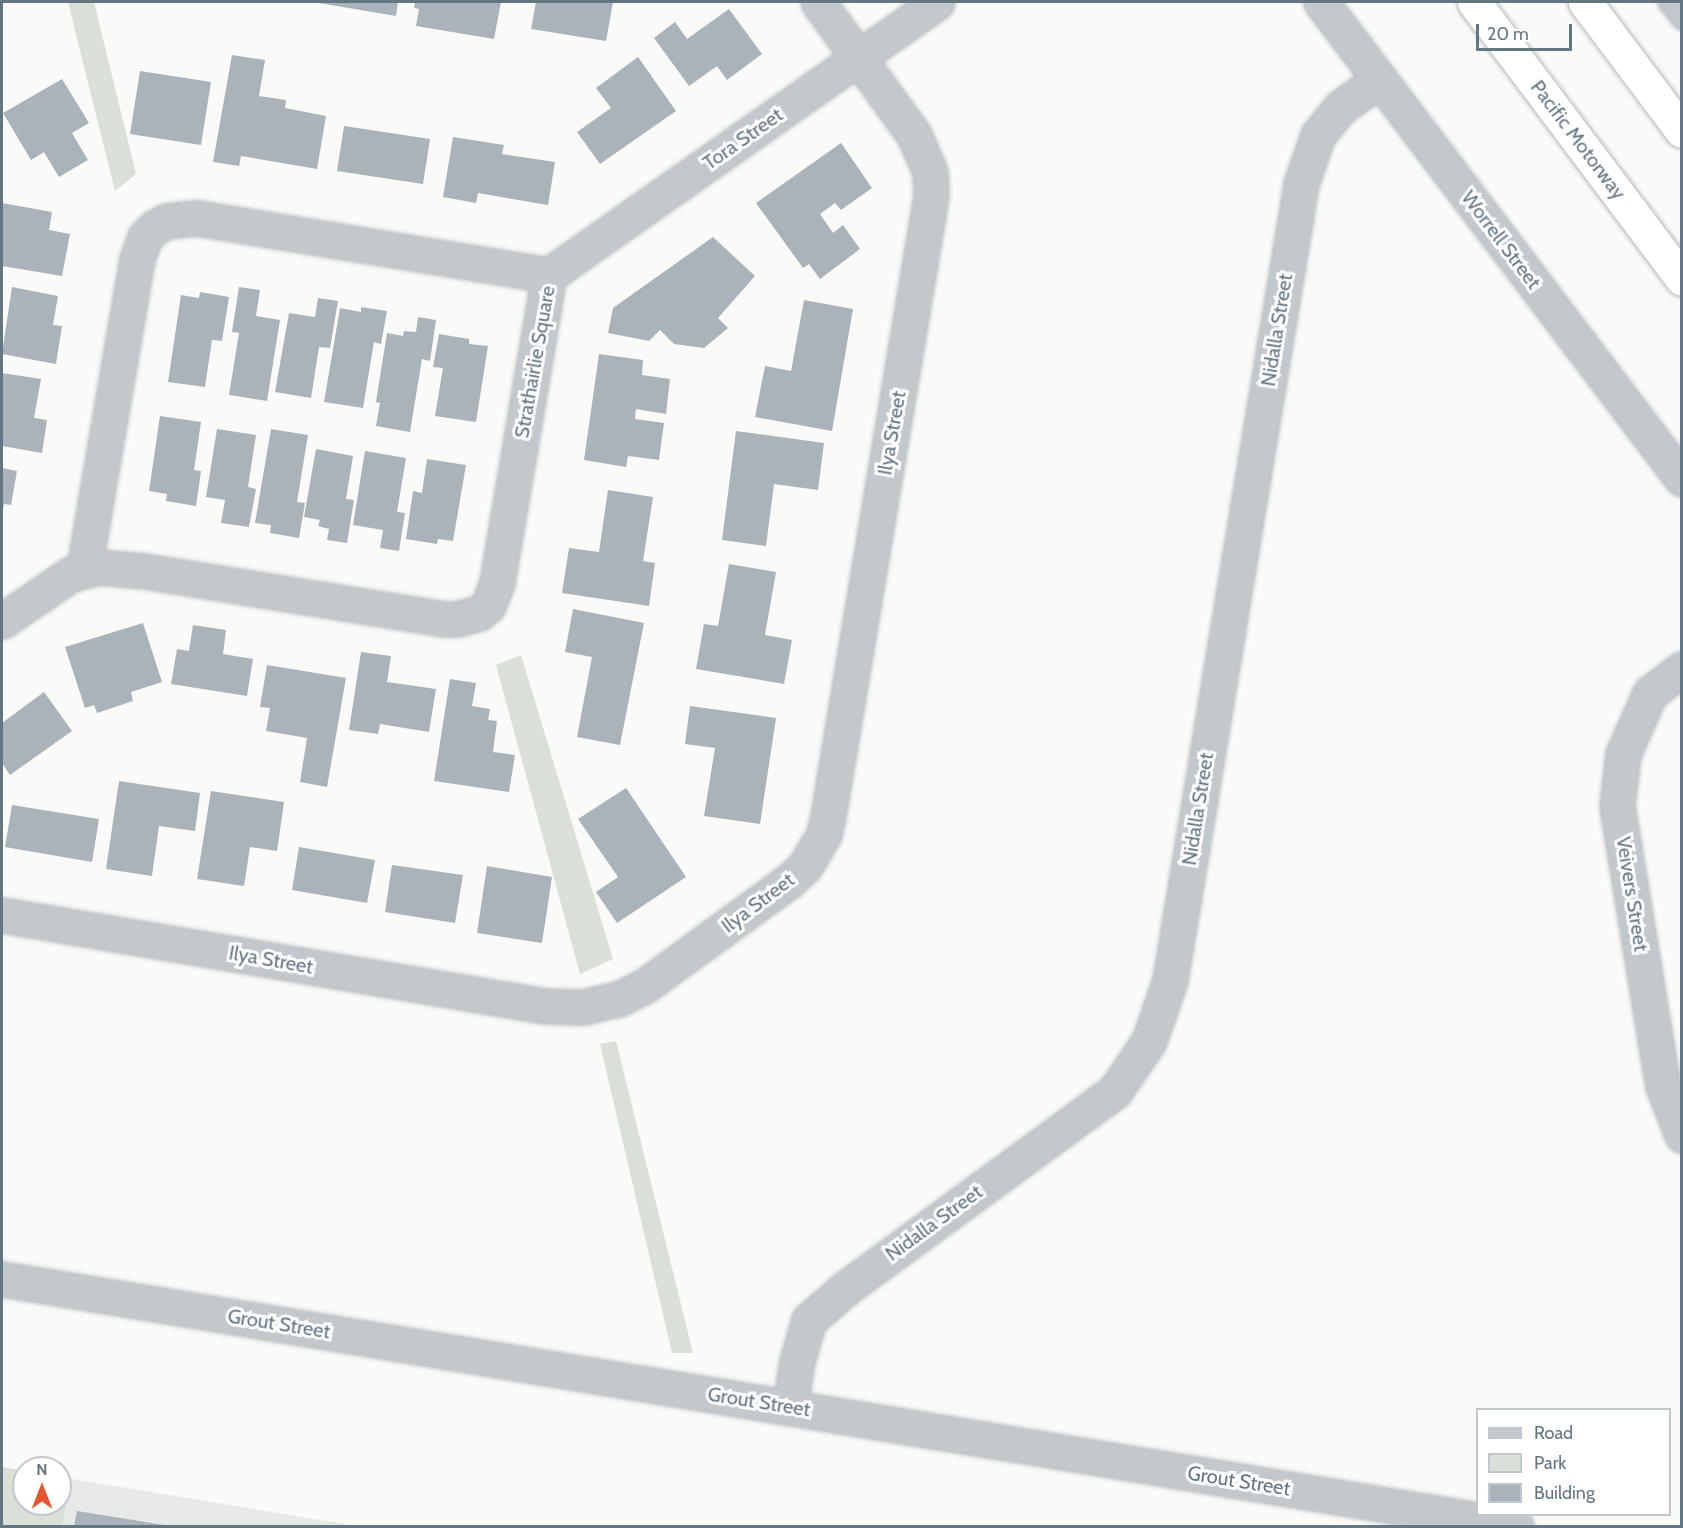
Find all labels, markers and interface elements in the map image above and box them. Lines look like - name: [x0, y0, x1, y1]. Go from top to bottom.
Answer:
- scale bar: [1479, 12, 1575, 50]
- text: 20 m: [1487, 23, 1529, 45]
- street label: Pacific Motorway: [1525, 76, 1631, 204]
- street label: Tora Street: [699, 103, 787, 175]
- street label: Worrell Street: [1456, 186, 1546, 294]
- street label: Nidalla Street: [1256, 272, 1298, 388]
- street label: Strathairlie Square: [510, 284, 560, 440]
- street label: Ilya Street: [873, 389, 911, 477]
- street label: Nidalla Street: [1177, 751, 1219, 867]
- street label: Veivers Street: [1611, 835, 1653, 953]
- street label: Ilya Street: [717, 868, 799, 938]
- street label: Ilya Street: [227, 941, 315, 979]
- street label: Nidalla Street: [881, 1180, 987, 1266]
- street label: Grout Street: [226, 1304, 332, 1344]
- street label: Grout Street: [706, 1382, 812, 1422]
- legend: [1476, 1408, 1671, 1516]
- text: Road: [1534, 1422, 1573, 1444]
- text: Park: [1534, 1452, 1566, 1474]
- north arrow: [12, 1456, 72, 1516]
- text: N: [36, 1460, 48, 1479]
- street label: Grout Street: [1186, 1461, 1292, 1501]
- text: Building: [1534, 1482, 1595, 1504]

